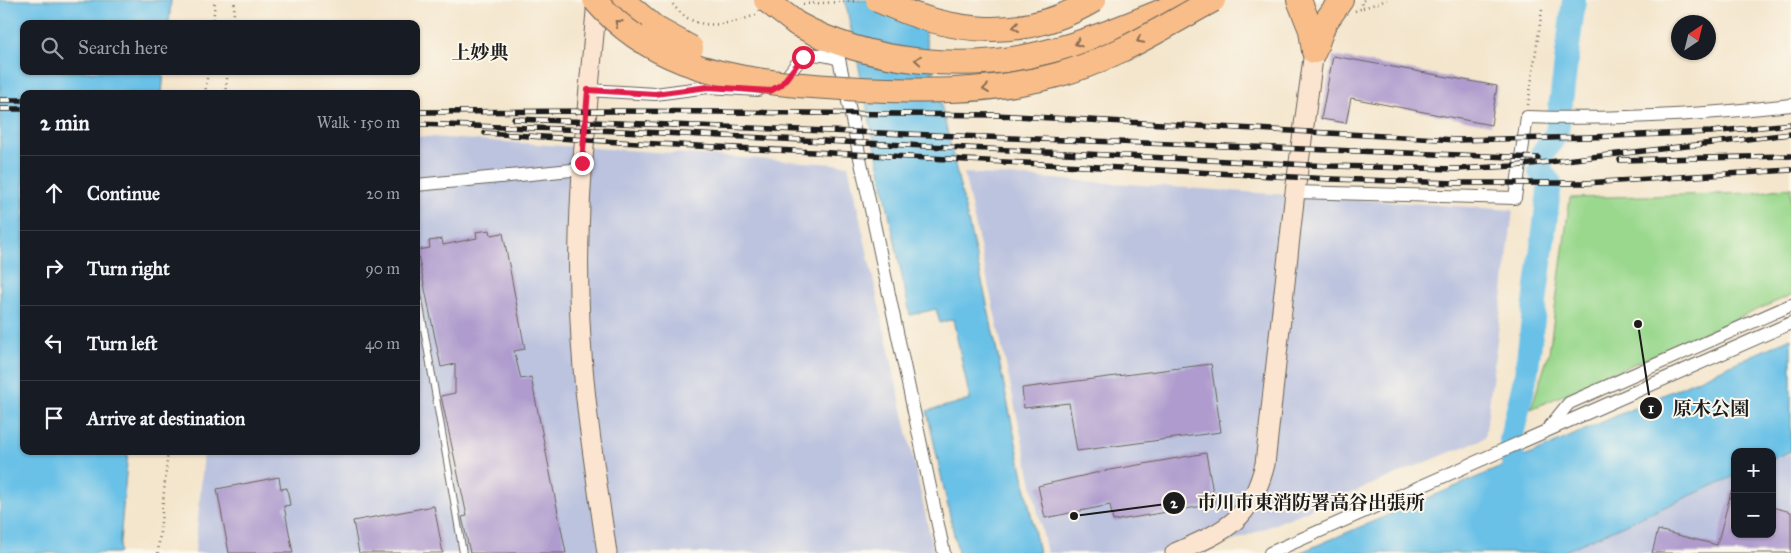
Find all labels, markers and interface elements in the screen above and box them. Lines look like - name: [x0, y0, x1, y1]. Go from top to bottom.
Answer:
- north arrow: [1671, 15, 1716, 60]
- search box: [20, 20, 420, 75]
- one-way arrow: [615, 20, 624, 29]
- one-way arrow: [1011, 21, 1019, 32]
- one-way arrow: [1136, 33, 1145, 43]
- icon: search: [38, 34, 66, 62]
- text: Search here: [78, 36, 168, 59]
- one-way arrow: [1075, 37, 1083, 47]
- district label: 上妙典: [451, 41, 509, 64]
- route start: [792, 46, 815, 69]
- one-way arrow: [913, 54, 921, 65]
- one-way arrow: [982, 83, 990, 94]
- text: 2 min: [40, 110, 90, 136]
- text: Walk · 150 m: [317, 113, 400, 132]
- route end: [571, 152, 594, 175]
- icon: ahead: [40, 179, 68, 207]
- text: Continue: [87, 182, 160, 205]
- text: 20 m: [366, 184, 400, 203]
- icon: right: [40, 254, 68, 282]
- text: Turn right: [87, 257, 170, 280]
- text: 90 m: [365, 259, 400, 278]
- icon: left: [40, 329, 68, 357]
- text: Turn left: [87, 332, 157, 355]
- text: 40 m: [365, 334, 400, 353]
- callout: 原木公園: [1638, 391, 1759, 425]
- text: 原木公園: [1673, 397, 1749, 420]
- text: 1: [1648, 399, 1654, 417]
- icon: arrive: [40, 404, 68, 432]
- text: Arrive at destination: [87, 407, 245, 430]
- map controls: [1731, 448, 1776, 538]
- button: +: [1731, 448, 1776, 493]
- callout: 市川市東消防署高谷出張所: [1162, 486, 1435, 520]
- text: 市川市東消防署高谷出張所: [1197, 491, 1425, 514]
- button: −: [1731, 493, 1776, 538]
- text: 2: [1170, 494, 1178, 512]

